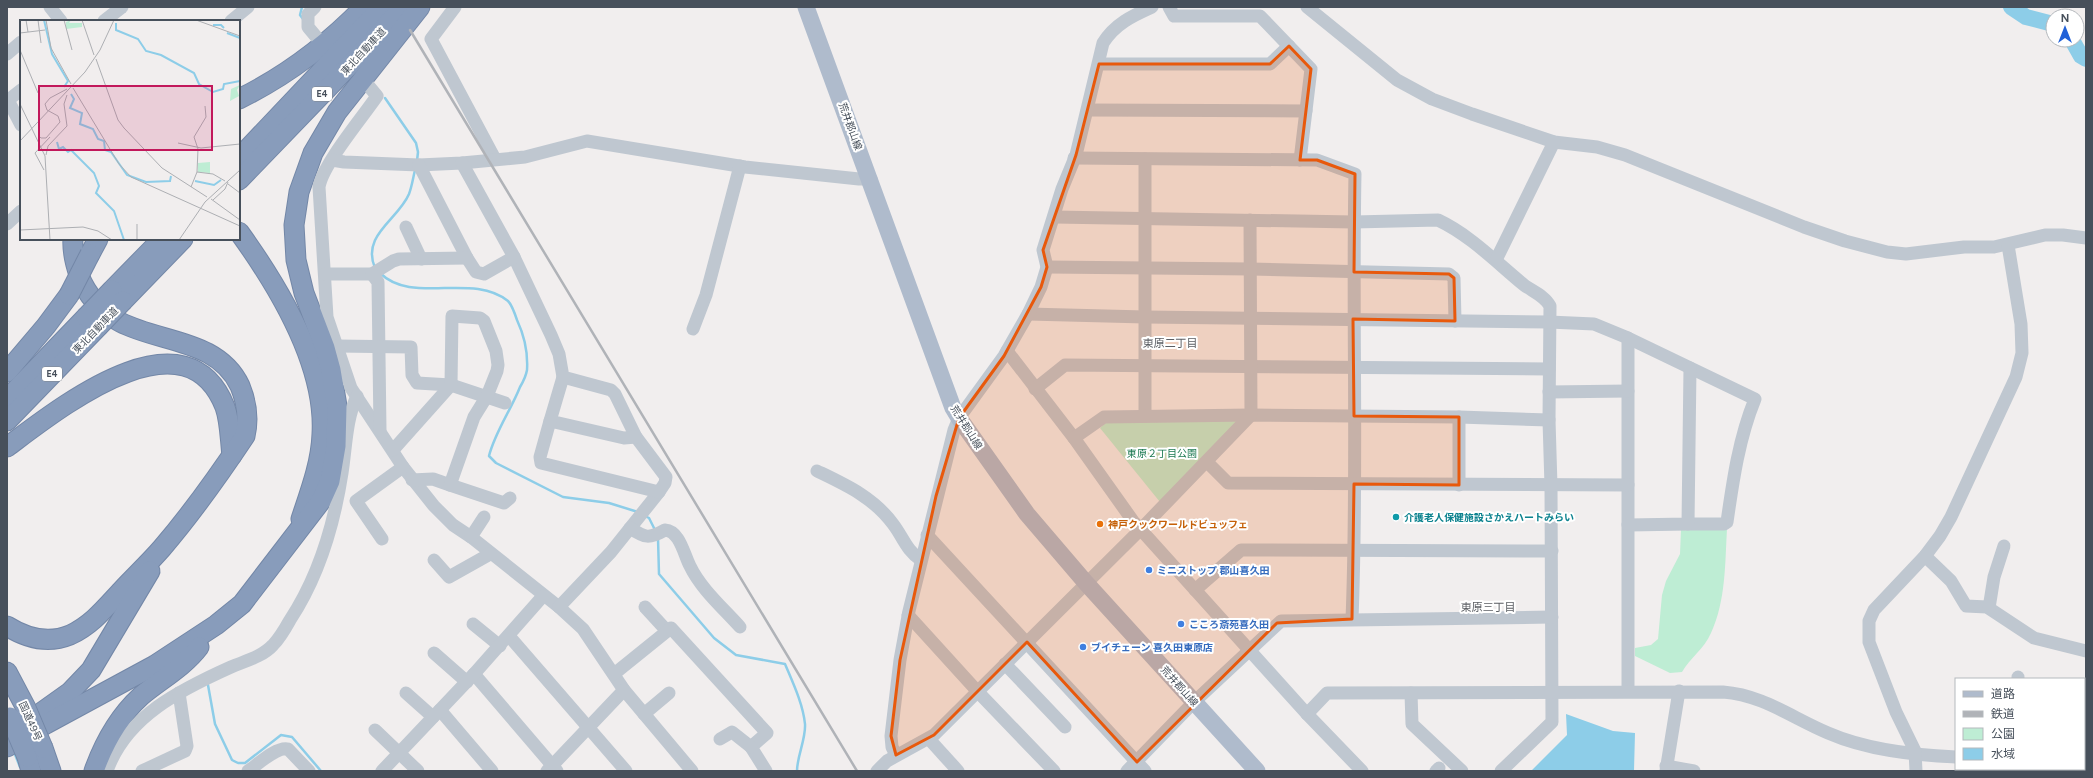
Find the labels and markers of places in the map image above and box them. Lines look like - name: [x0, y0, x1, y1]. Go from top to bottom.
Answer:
- place label: 介護老人保健施設さかえハートみらい: [1404, 511, 1574, 524]
- marker: 介護老人保健施設さかえハートみらい: [1391, 512, 1401, 522]
- place label: 神戸クックワールドビュッフェ: [1108, 518, 1248, 531]
- marker: 神戸クックワールドビュッフェ: [1095, 519, 1105, 529]
- place label: ミニストップ 郡山喜久田: [1157, 564, 1269, 577]
- marker: ミニストップ 郡山喜久田: [1144, 565, 1154, 575]
- place label: こころ斎苑喜久田: [1189, 618, 1269, 631]
- marker: こころ斎苑喜久田: [1176, 619, 1186, 629]
- place label: ブイチェーン 喜久田東原店: [1091, 641, 1213, 654]
- marker: ブイチェーン 喜久田東原店: [1078, 642, 1088, 652]

